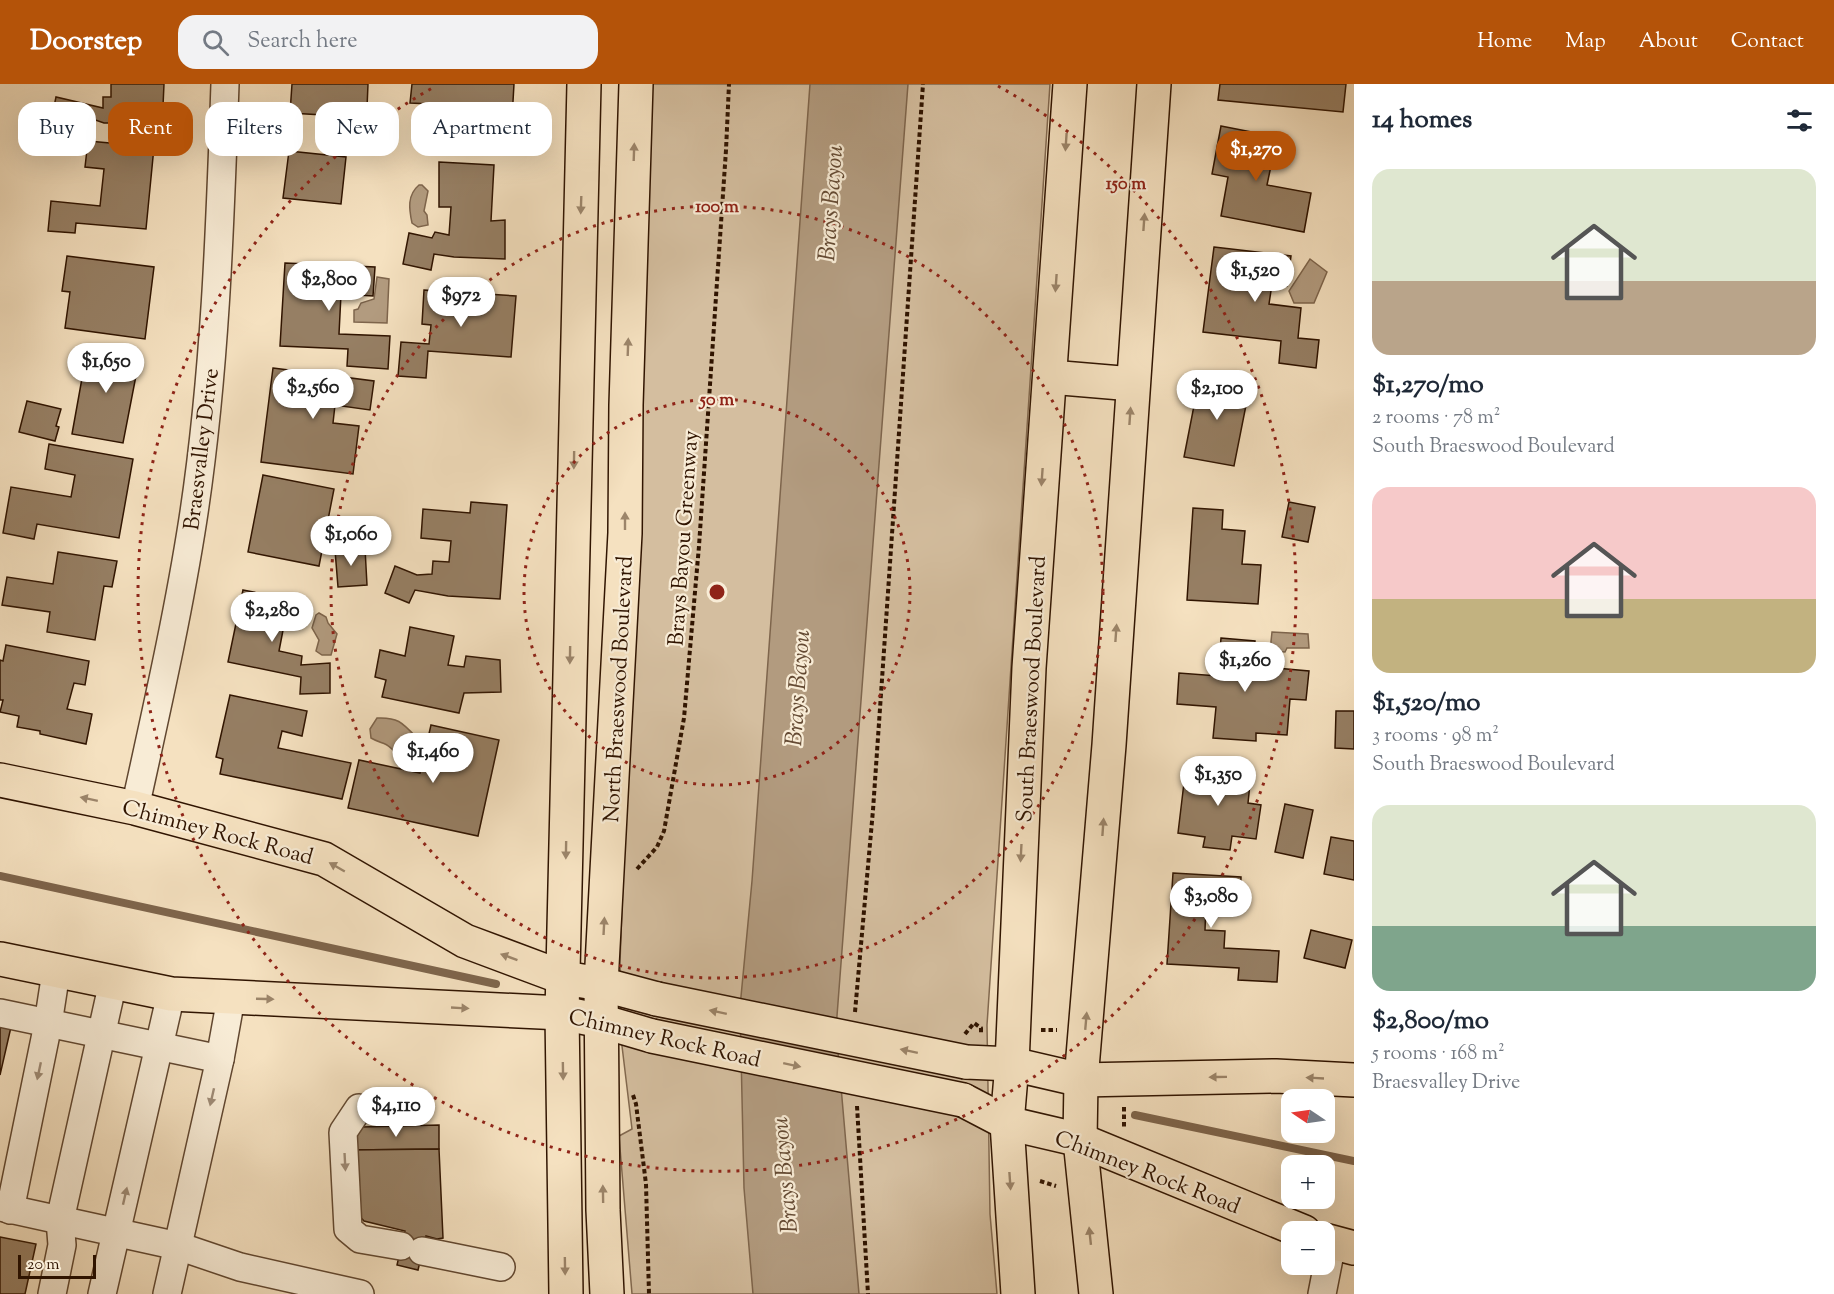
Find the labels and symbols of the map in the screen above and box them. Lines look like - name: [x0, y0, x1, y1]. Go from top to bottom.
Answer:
- pin: $1,270: [1207, 131, 1305, 182]
- one-way arrow: [1062, 133, 1071, 152]
- one-way arrow: [629, 142, 638, 161]
- water label: Brays Bayou: [811, 144, 853, 262]
- text: 150 m: [1106, 172, 1146, 198]
- text: 100 m: [695, 195, 739, 221]
- one-way arrow: [576, 196, 586, 215]
- one-way arrow: [1139, 212, 1149, 231]
- pin: $1,520: [1206, 252, 1304, 303]
- pin: $2,800: [280, 261, 378, 312]
- one-way arrow: [1052, 273, 1061, 292]
- pin: $972: [425, 277, 497, 328]
- one-way arrow: [623, 337, 632, 356]
- pin: $1,650: [57, 343, 155, 394]
- street label: Braesvalley Drive: [177, 366, 229, 532]
- pin: $2,560: [264, 369, 362, 420]
- pin: $2,100: [1168, 370, 1266, 421]
- text: 50 m: [698, 388, 734, 414]
- one-way arrow: [1126, 407, 1135, 426]
- street label: Brays Bayou Greenway: [661, 429, 708, 647]
- one-way arrow: [570, 450, 579, 469]
- one-way arrow: [1038, 468, 1047, 487]
- one-way arrow: [620, 512, 630, 531]
- pin: $1,060: [302, 516, 400, 567]
- street label: North Braeswood Boulevard: [597, 555, 643, 823]
- street label: South Braeswood Boulevard: [1010, 555, 1056, 823]
- centre of rings: [707, 582, 727, 602]
- pin: $2,280: [223, 592, 321, 643]
- one-way arrow: [1112, 623, 1121, 642]
- water label: Brays Bayou: [778, 629, 820, 747]
- pin: $1,260: [1196, 642, 1294, 693]
- one-way arrow: [565, 645, 575, 664]
- pin: $1,460: [384, 733, 482, 784]
- pin: $1,350: [1169, 756, 1267, 807]
- street label: Chimney Rock Road: [118, 793, 316, 875]
- one-way arrow: [79, 794, 98, 803]
- one-way arrow: [1098, 818, 1108, 837]
- one-way arrow: [562, 840, 571, 859]
- one-way arrow: [1016, 843, 1025, 862]
- one-way arrow: [329, 861, 345, 872]
- pin: $3,080: [1162, 878, 1260, 929]
- one-way arrow: [600, 916, 609, 935]
- one-way arrow: [500, 952, 518, 962]
- one-way arrow: [255, 995, 274, 1004]
- street label: Chimney Rock Road: [565, 1002, 764, 1078]
- one-way arrow: [450, 1003, 469, 1012]
- one-way arrow: [708, 1007, 727, 1016]
- one-way arrow: [1081, 1012, 1091, 1031]
- one-way arrow: [899, 1046, 918, 1055]
- one-way arrow: [34, 1061, 43, 1080]
- one-way arrow: [783, 1061, 802, 1070]
- one-way arrow: [558, 1062, 568, 1081]
- one-way arrow: [1208, 1072, 1227, 1082]
- one-way arrow: [1306, 1073, 1325, 1083]
- pin: $4,110: [347, 1087, 445, 1138]
- one-way arrow: [206, 1088, 216, 1106]
- north arrow: [1281, 1089, 1335, 1143]
- water label: Brays Bayou: [764, 1115, 808, 1234]
- street label: Chimney Rock Road: [1049, 1124, 1244, 1224]
- one-way arrow: [340, 1152, 349, 1171]
- one-way arrow: [1005, 1172, 1015, 1191]
- one-way arrow: [598, 1184, 608, 1203]
- one-way arrow: [120, 1187, 130, 1205]
- one-way arrow: [1085, 1226, 1095, 1245]
- scale bar: [18, 1252, 96, 1280]
- one-way arrow: [560, 1257, 570, 1276]

